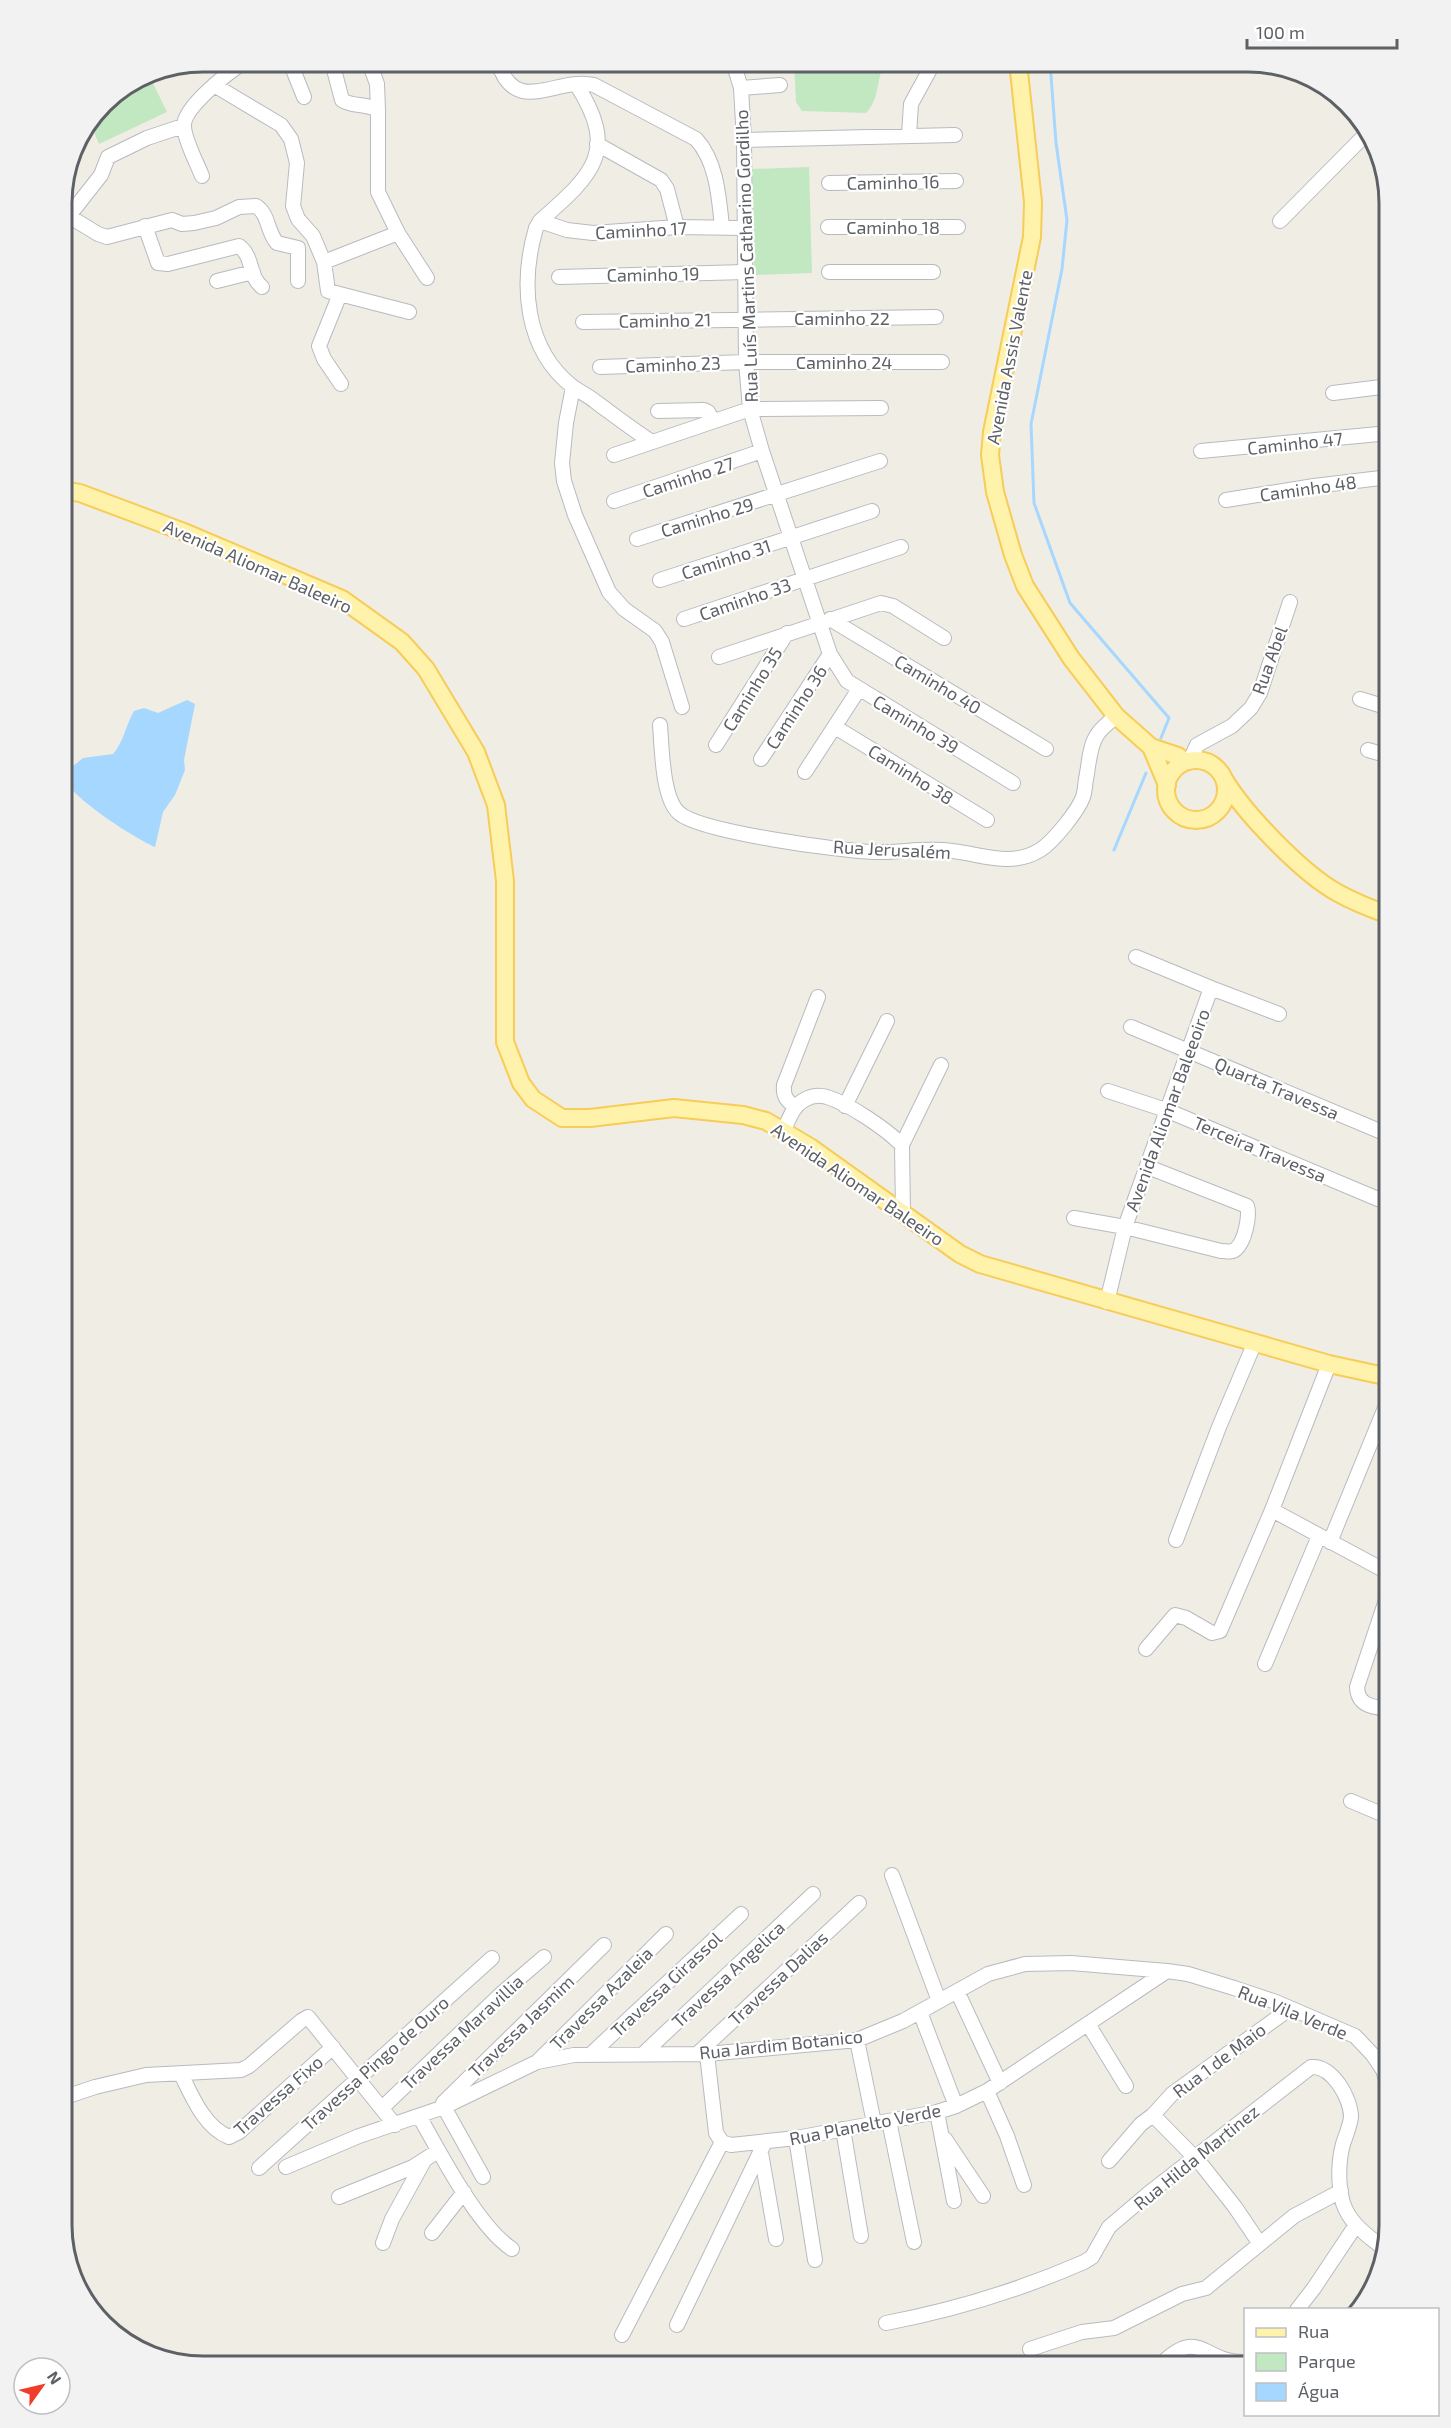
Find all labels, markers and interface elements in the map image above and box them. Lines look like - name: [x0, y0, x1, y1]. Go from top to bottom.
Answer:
- scale bar: [1247, 12, 1397, 50]
- text: 100 m: [1256, 21, 1305, 43]
- street label: Rua Luís Martins Catharino Gordilho: [730, 109, 762, 403]
- street label: Caminho 16: [846, 170, 940, 194]
- street label: Caminho 18: [846, 216, 940, 238]
- street label: Caminho 17: [595, 217, 687, 243]
- street label: Caminho 19: [606, 262, 700, 286]
- street label: Avenida Assis Valente: [981, 268, 1037, 446]
- street label: Caminho 22: [794, 307, 890, 329]
- street label: Caminho 21: [618, 308, 712, 332]
- street label: Caminho 23: [625, 351, 721, 377]
- street label: Caminho 24: [796, 351, 892, 373]
- street label: Caminho 47: [1246, 427, 1344, 459]
- street label: Caminho 27: [639, 452, 737, 502]
- street label: Caminho 48: [1258, 470, 1358, 506]
- street label: Caminho 29: [658, 492, 756, 542]
- street label: Avenida Aliomar Baleeiro: [160, 515, 356, 617]
- street label: Caminho 31: [679, 534, 773, 584]
- street label: Caminho 33: [696, 573, 794, 625]
- street label: Rua Abel: [1246, 622, 1292, 697]
- street label: Caminho 35: [717, 643, 787, 735]
- street label: Caminho 40: [891, 649, 985, 719]
- street label: Caminho 36: [761, 661, 831, 753]
- street label: Caminho 39: [869, 690, 963, 758]
- street label: Caminho 38: [864, 739, 958, 809]
- street label: Rua Jerusalém: [833, 835, 951, 863]
- street label: Avenida Aliomar Baleeoiro: [1120, 1006, 1214, 1214]
- street label: Quarta Travessa: [1212, 1052, 1342, 1124]
- street label: Terceira Travessa: [1190, 1111, 1330, 1187]
- street label: Avenida Aliomar Baleeiro: [767, 1118, 949, 1250]
- street label: Travessa Angelica: [667, 1916, 789, 2032]
- street label: Travessa Girassol: [606, 1926, 727, 2041]
- street label: Travessa Dalias: [724, 1926, 832, 2030]
- street label: Travessa Azaleia: [545, 1942, 657, 2054]
- street label: Travessa Maravillia: [396, 1970, 528, 2094]
- street label: Travessa Jasmim: [464, 1970, 578, 2082]
- street label: Rua Vila Verde: [1235, 1980, 1351, 2044]
- street label: Travessa Pingo de Ouro: [297, 1991, 453, 2135]
- street label: Rua 1 de Maio: [1168, 2018, 1270, 2102]
- street label: Rua Jardim Botanico: [698, 2024, 864, 2064]
- street label: Travessa Fixo: [229, 2050, 327, 2140]
- street label: Rua Planelto Verde: [787, 2098, 943, 2150]
- street label: Rua Hilda Martinez: [1129, 2100, 1263, 2214]
- legend: [1244, 2308, 1439, 2416]
- text: Rua: [1298, 2320, 1329, 2342]
- text: Parque: [1298, 2350, 1356, 2372]
- north arrow: [12, 2356, 72, 2416]
- text: N: [44, 2367, 66, 2387]
- text: Água: [1298, 2380, 1339, 2402]

